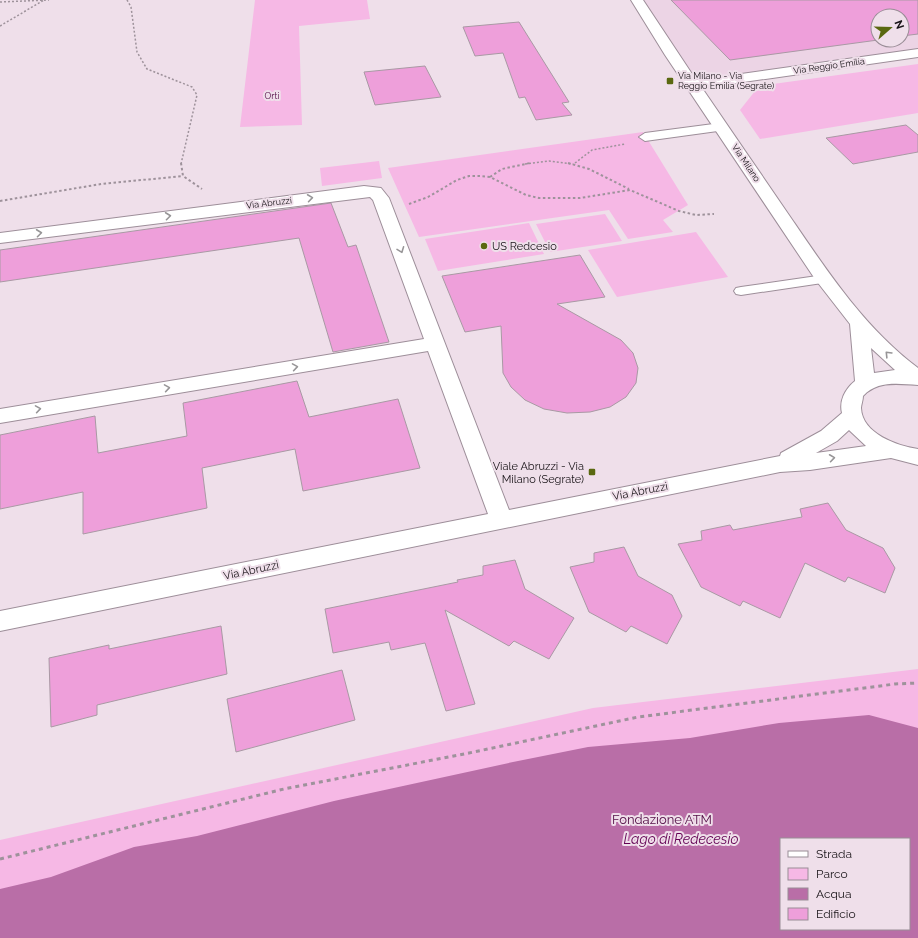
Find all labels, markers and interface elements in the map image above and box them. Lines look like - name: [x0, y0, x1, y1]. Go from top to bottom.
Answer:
- north arrow: [870, 8, 910, 48]
- text: N: [891, 19, 906, 31]
- street label: Via Reggio Emilia: [793, 56, 865, 76]
- place label: Via Milano - Via Reggio Emilia (Segrate): [678, 71, 775, 91]
- marker: Via Milano - Via Reggio Emilia (Segrate): [665, 76, 675, 86]
- park label: Orti: [265, 91, 279, 101]
- street label: Via Milano: [730, 142, 762, 184]
- one-way arrow: [307, 194, 313, 203]
- street label: Via Abruzzi: [246, 195, 292, 211]
- one-way arrow: [165, 212, 171, 221]
- one-way arrow: [36, 229, 42, 238]
- place label: US Redcesio: [492, 240, 557, 253]
- marker: US Redcesio: [479, 241, 489, 251]
- one-way arrow: [396, 247, 404, 254]
- one-way arrow: [885, 351, 893, 359]
- one-way arrow: [292, 363, 298, 371]
- one-way arrow: [164, 384, 170, 393]
- one-way arrow: [35, 405, 42, 414]
- one-way arrow: [829, 454, 835, 463]
- place label: Viale Abruzzi - Via Milano (Segrate): [493, 460, 584, 486]
- marker: Viale Abruzzi - Via Milano (Segrate): [587, 467, 597, 477]
- street label: Via Abruzzi: [611, 480, 669, 503]
- street label: Via Abruzzi: [222, 558, 280, 583]
- park label: Fondazione ATM: [612, 812, 712, 827]
- water label: Lago di Redecesio: [624, 831, 738, 847]
- legend: [780, 838, 910, 930]
- text: Strada: [816, 847, 852, 861]
- text: Parco: [816, 867, 848, 881]
- text: Acqua: [816, 887, 852, 901]
- text: Edificio: [816, 907, 856, 921]

